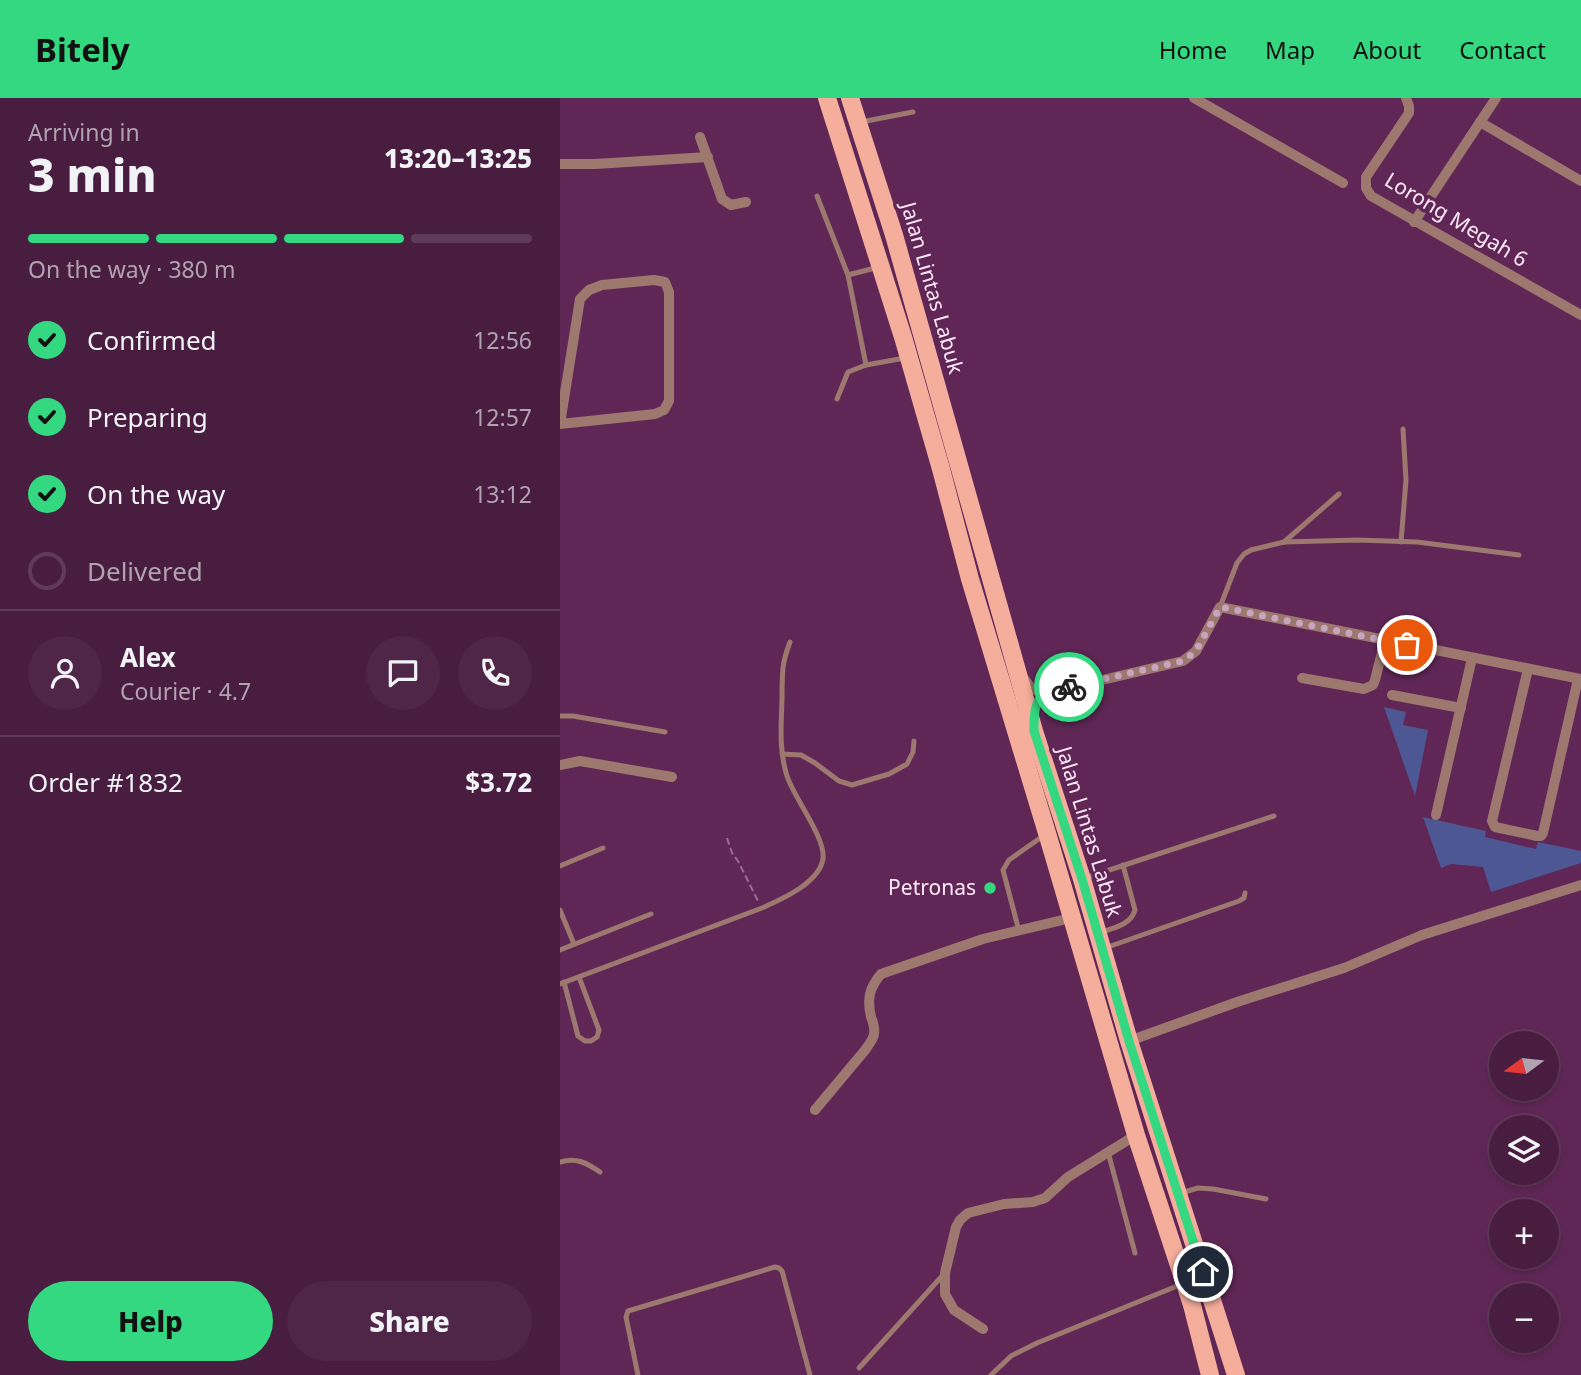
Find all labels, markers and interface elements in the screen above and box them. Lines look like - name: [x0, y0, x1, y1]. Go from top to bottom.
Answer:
- text: Bitely: [35, 27, 130, 72]
- text: Home: [1159, 33, 1227, 66]
- text: Map: [1265, 33, 1315, 66]
- text: About: [1353, 33, 1421, 66]
- text: Contact: [1459, 33, 1546, 66]
- text: Arriving in: [28, 116, 140, 148]
- text: 13:20–13:25: [384, 140, 532, 176]
- text: 3 min: [28, 143, 157, 205]
- street label: Lorong Megah 6: [1380, 165, 1533, 273]
- street label: Jalan Lintas Labuk: [895, 197, 971, 378]
- text: On the way · 380 m: [28, 253, 235, 285]
- icon: check: [28, 321, 66, 359]
- text: Confirmed: [87, 322, 217, 358]
- text: 12:56: [473, 324, 532, 356]
- icon: check: [28, 398, 66, 436]
- text: Preparing: [87, 399, 208, 435]
- text: 12:57: [473, 401, 532, 433]
- icon: check: [28, 475, 66, 513]
- text: On the way: [87, 476, 225, 512]
- text: 13:12: [473, 478, 532, 510]
- text: Delivered: [87, 553, 203, 589]
- pin: [1377, 615, 1437, 675]
- icon: bag: [1388, 626, 1426, 664]
- button: person: [28, 636, 102, 710]
- button: chat: [366, 636, 440, 710]
- button: phone: [458, 636, 532, 710]
- text: Alex: [120, 639, 176, 675]
- courier: [1034, 652, 1104, 722]
- icon: bike: [1050, 668, 1088, 706]
- text: Courier · 4.7: [120, 675, 251, 707]
- street label: Jalan Lintas Labuk: [1050, 741, 1129, 921]
- text: Order #1832: [28, 764, 183, 800]
- text: $3.72: [465, 764, 532, 800]
- place label: Petronas: [888, 873, 976, 901]
- marker: Petronas: [982, 880, 998, 896]
- north arrow: [1489, 1031, 1559, 1101]
- map controls: [1489, 1031, 1559, 1353]
- button: layers: [1489, 1115, 1559, 1185]
- button: +: [1489, 1199, 1559, 1269]
- pin: [1173, 1242, 1233, 1302]
- icon: home: [1184, 1253, 1222, 1291]
- button: Help: [28, 1281, 273, 1361]
- button: Share: [287, 1281, 532, 1361]
- button: −: [1489, 1283, 1559, 1353]

